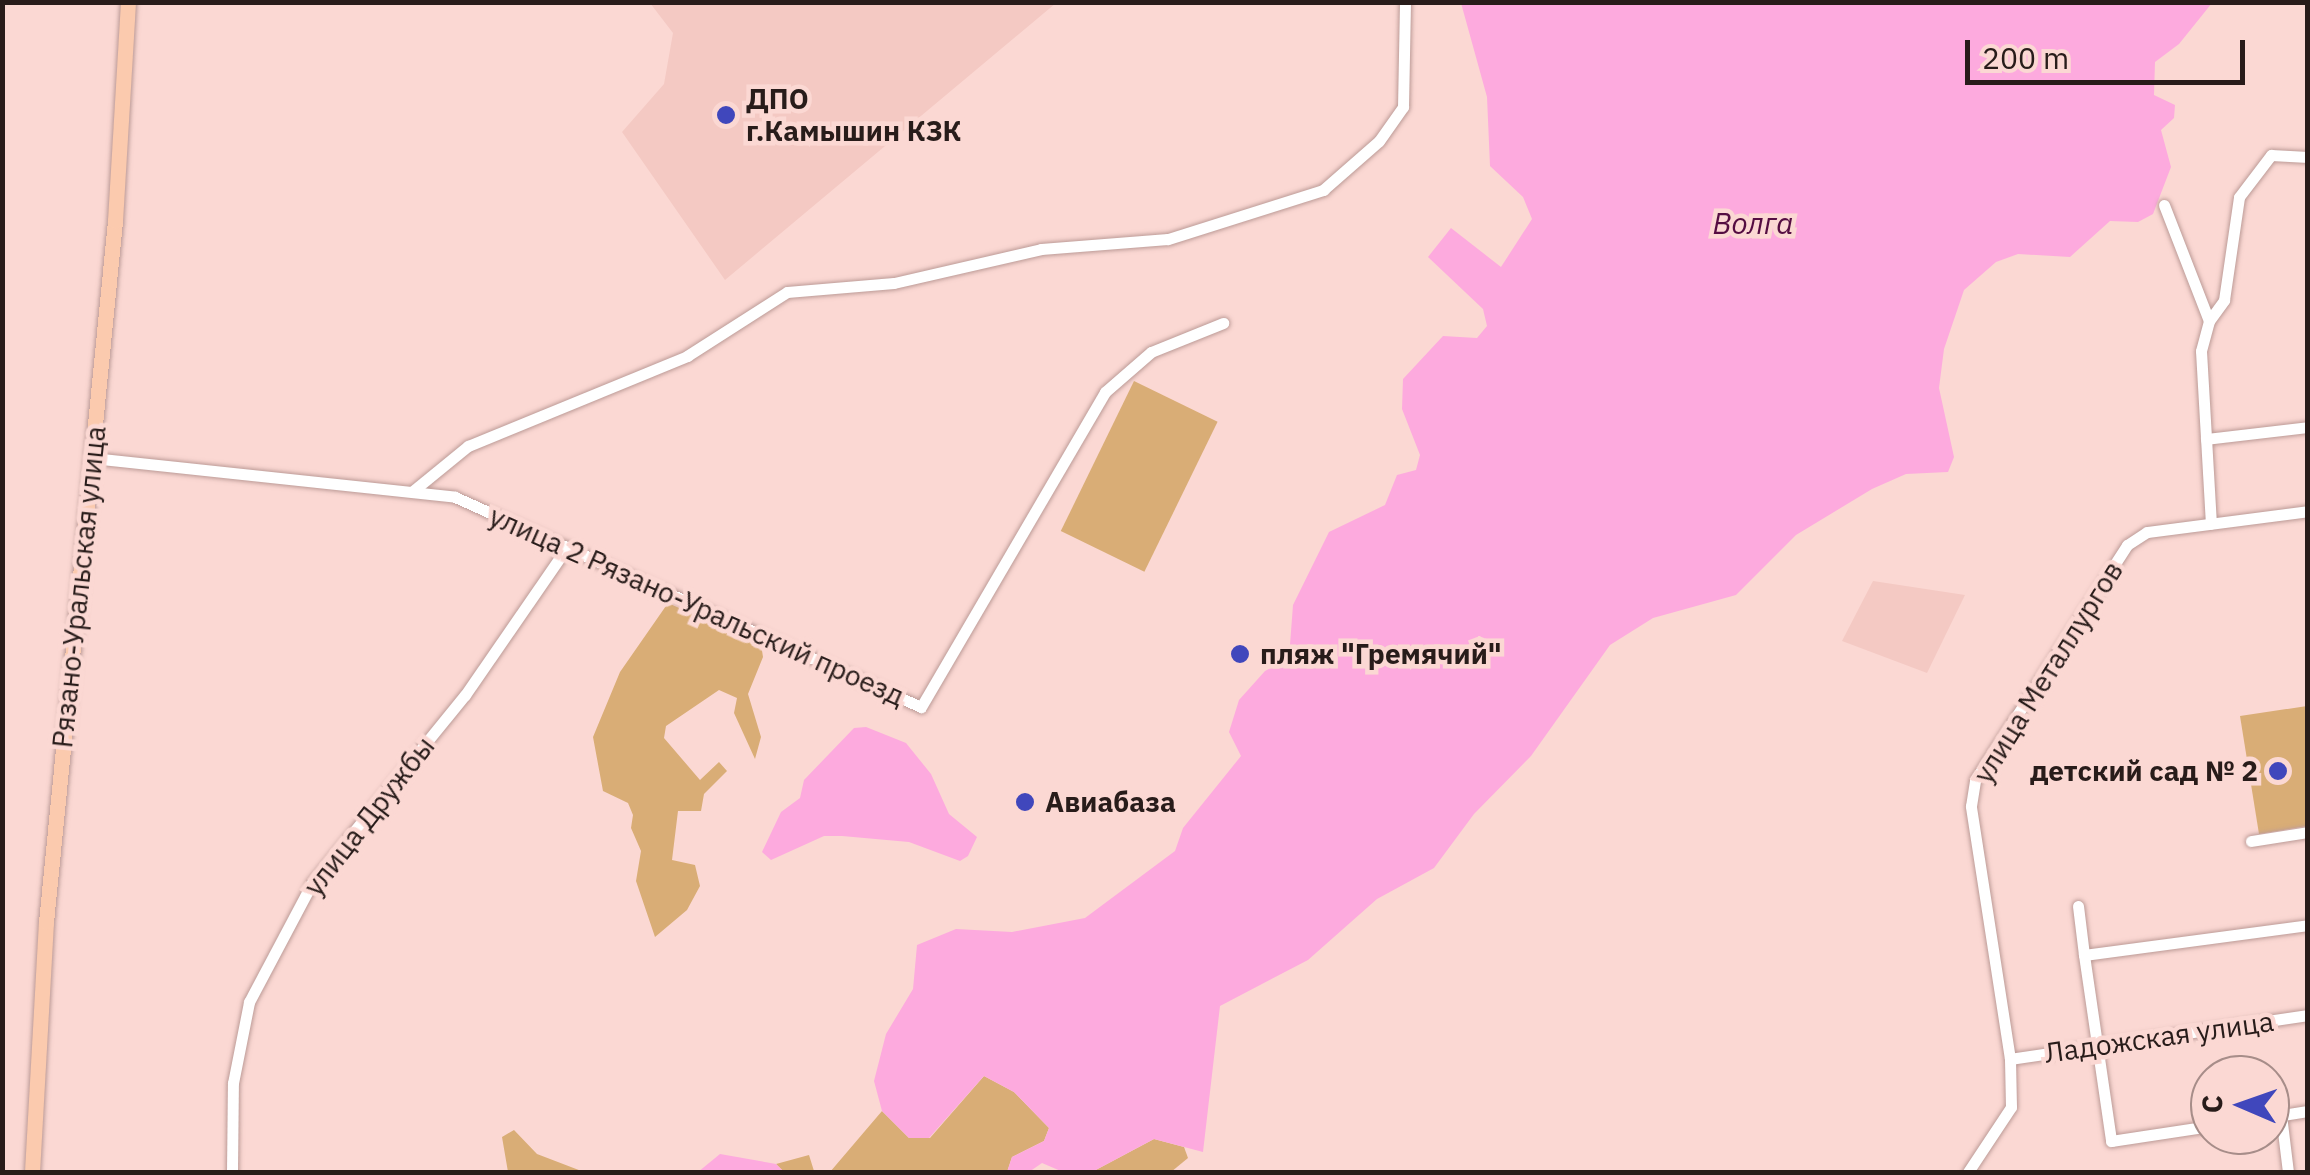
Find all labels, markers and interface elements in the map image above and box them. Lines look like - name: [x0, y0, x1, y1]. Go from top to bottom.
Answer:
- scale bar: [1970, 20, 2250, 82]
- text: 200 m: [1982, 38, 2069, 77]
- place label: ДПО г.Камышин КЗК: [746, 82, 961, 148]
- marker: ДПО г.Камышин КЗК: [715, 104, 737, 126]
- water label: Волга: [1713, 205, 1793, 241]
- street label: Рязано-Уральская улица: [45, 424, 113, 750]
- street label: улица 2 Рязано-Уральский проезд: [484, 499, 910, 713]
- street label: улица Металлургов: [1966, 555, 2130, 789]
- place label: пляж "Гремячий": [1260, 637, 1502, 671]
- marker: пляж "Гремячий": [1229, 643, 1251, 665]
- street label: улица Дружбы: [297, 730, 441, 902]
- place label: детский сад № 2: [2030, 754, 2258, 788]
- marker: детский сад № 2: [2267, 760, 2289, 782]
- place label: Авиабаза: [1045, 785, 1176, 819]
- marker: Авиабаза: [1014, 791, 1036, 813]
- street label: Ладожская улица: [2042, 1004, 2276, 1070]
- north arrow: [2190, 1055, 2290, 1155]
- text: С: [2193, 1094, 2230, 1114]

